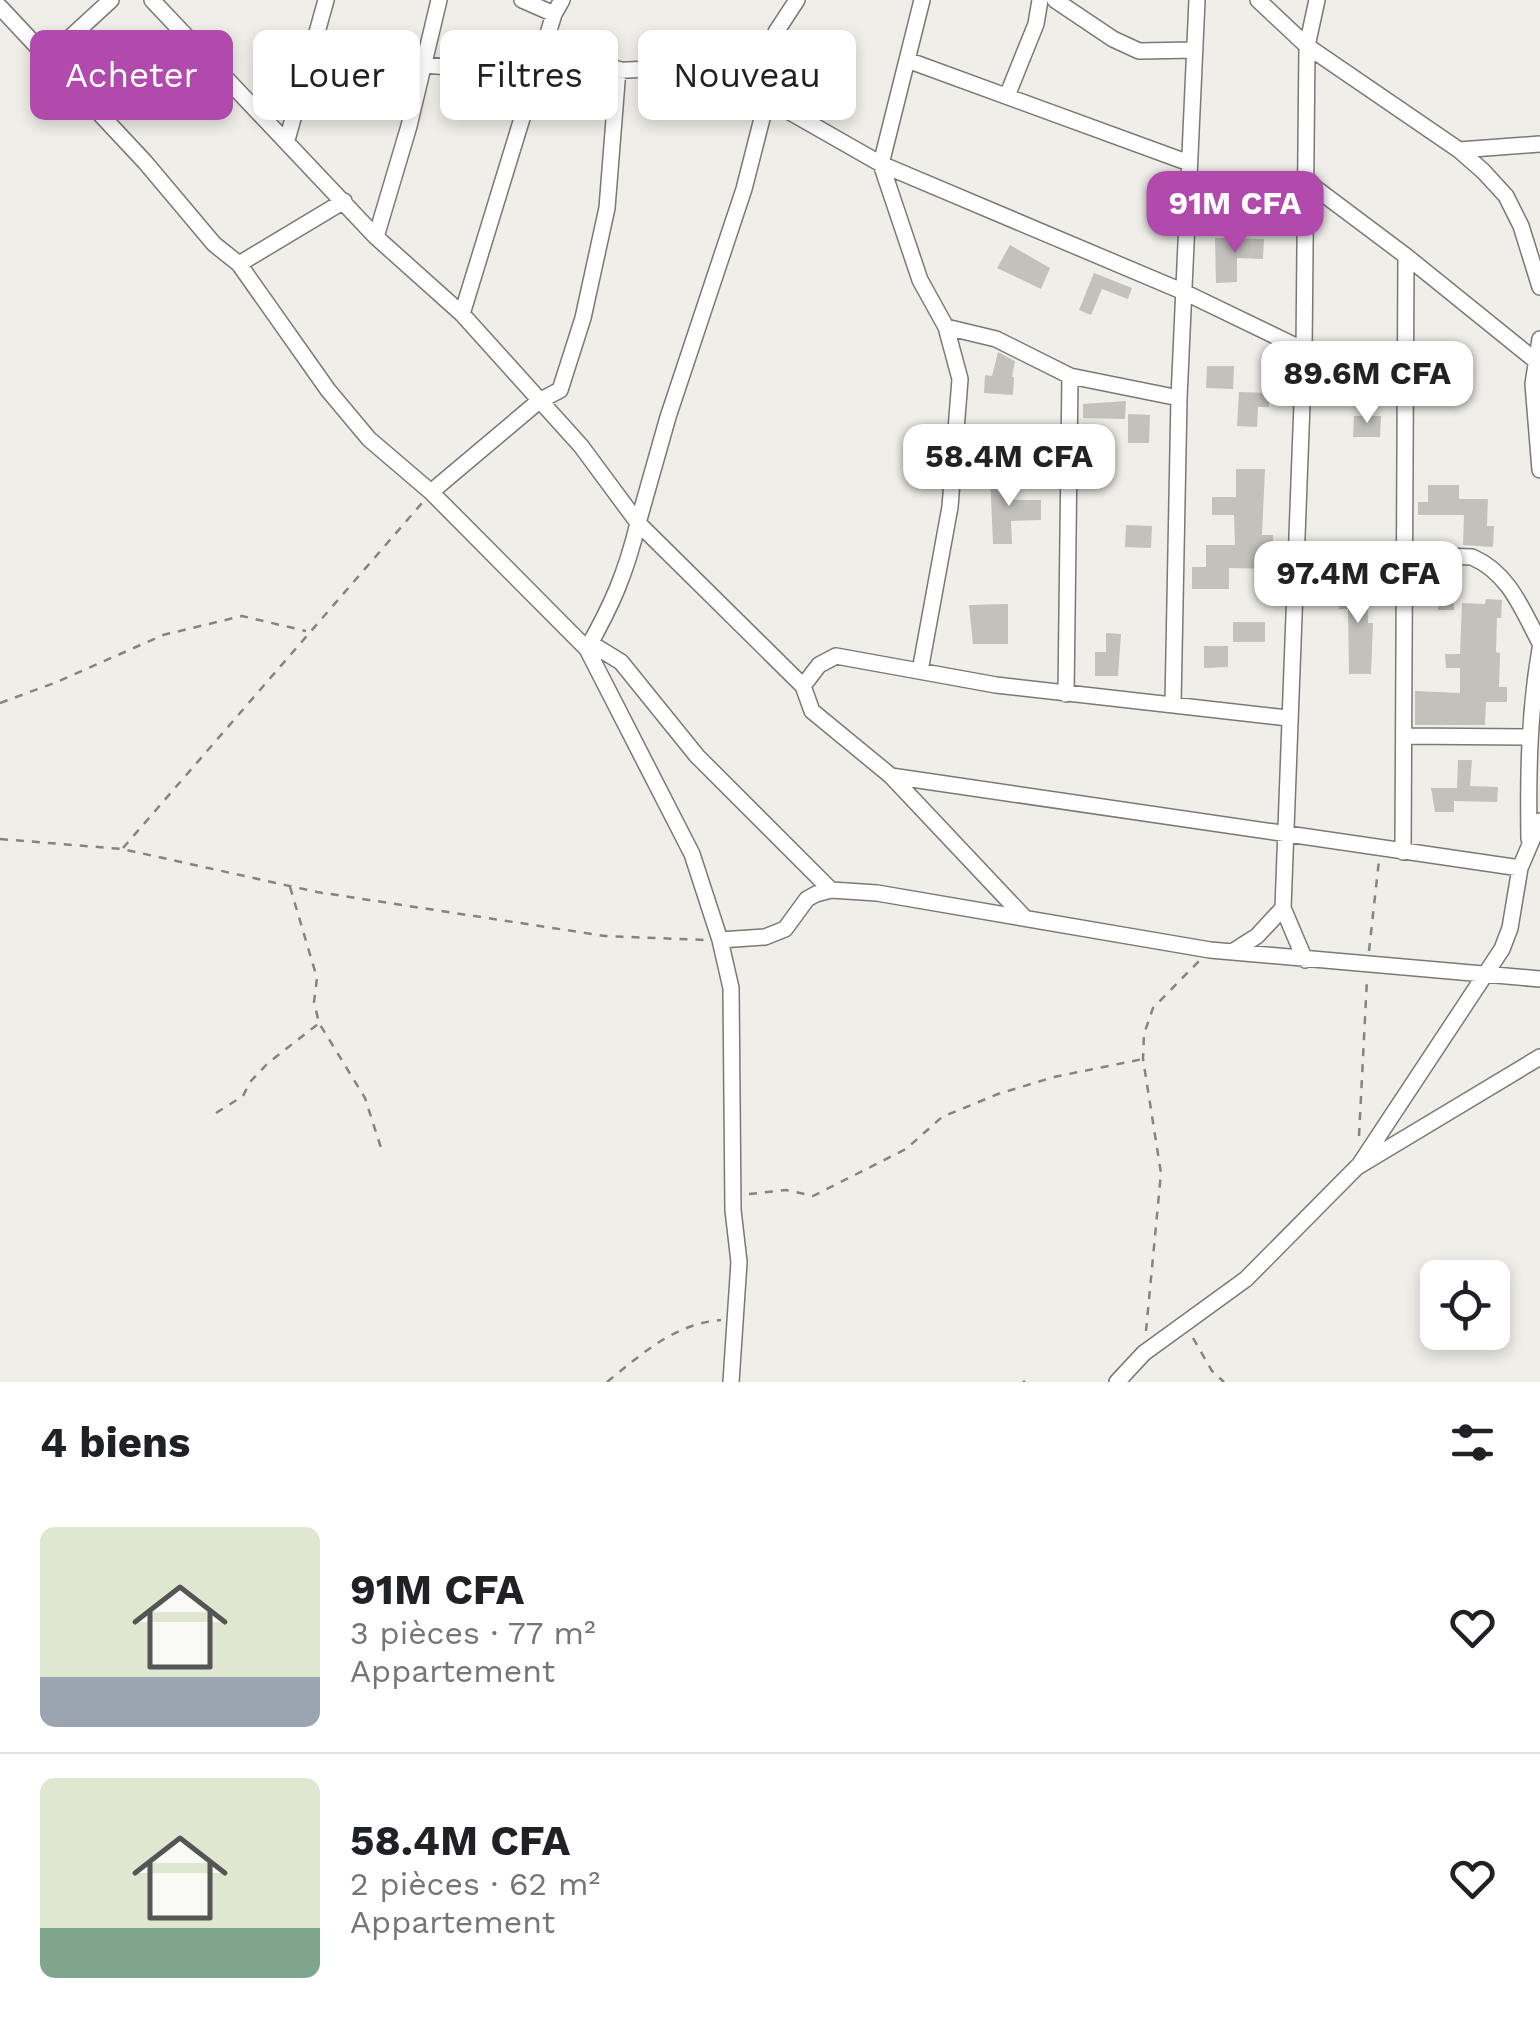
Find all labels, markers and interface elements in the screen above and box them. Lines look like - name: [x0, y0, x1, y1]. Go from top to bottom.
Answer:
- chip: Acheter: [30, 30, 233, 120]
- chip: Louer: [253, 30, 420, 120]
- chip: Filtres: [440, 30, 618, 120]
- chip: Nouveau: [638, 30, 856, 120]
- pin: 91M CFA: [1143, 171, 1327, 256]
- text: 91M CFA: [1169, 184, 1301, 222]
- pin: 89.6M CFA: [1253, 341, 1481, 426]
- text: 89.6M CFA: [1283, 354, 1451, 392]
- pin: 58.4M CFA: [895, 424, 1123, 509]
- text: 58.4M CFA: [925, 437, 1093, 475]
- pin: 97.4M CFA: [1244, 541, 1472, 626]
- text: 97.4M CFA: [1276, 554, 1440, 592]
- map controls: [1420, 1260, 1510, 1350]
- button: locate: [1420, 1260, 1510, 1350]
- icon: filters: [1445, 1415, 1500, 1470]
- text: 4 biens: [40, 1418, 190, 1467]
- text: 91M CFA: [350, 1565, 524, 1614]
- icon: home: [120, 1567, 240, 1687]
- icon: heart: [1445, 1600, 1500, 1655]
- text: 3 pièces · 77 m²: [350, 1614, 596, 1652]
- text: Appartement: [350, 1652, 555, 1690]
- text: 58.4M CFA: [350, 1816, 570, 1865]
- icon: home: [120, 1818, 240, 1938]
- icon: heart: [1445, 1851, 1500, 1906]
- text: 2 pièces · 62 m²: [350, 1865, 600, 1903]
- text: Appartement: [350, 1903, 555, 1941]

